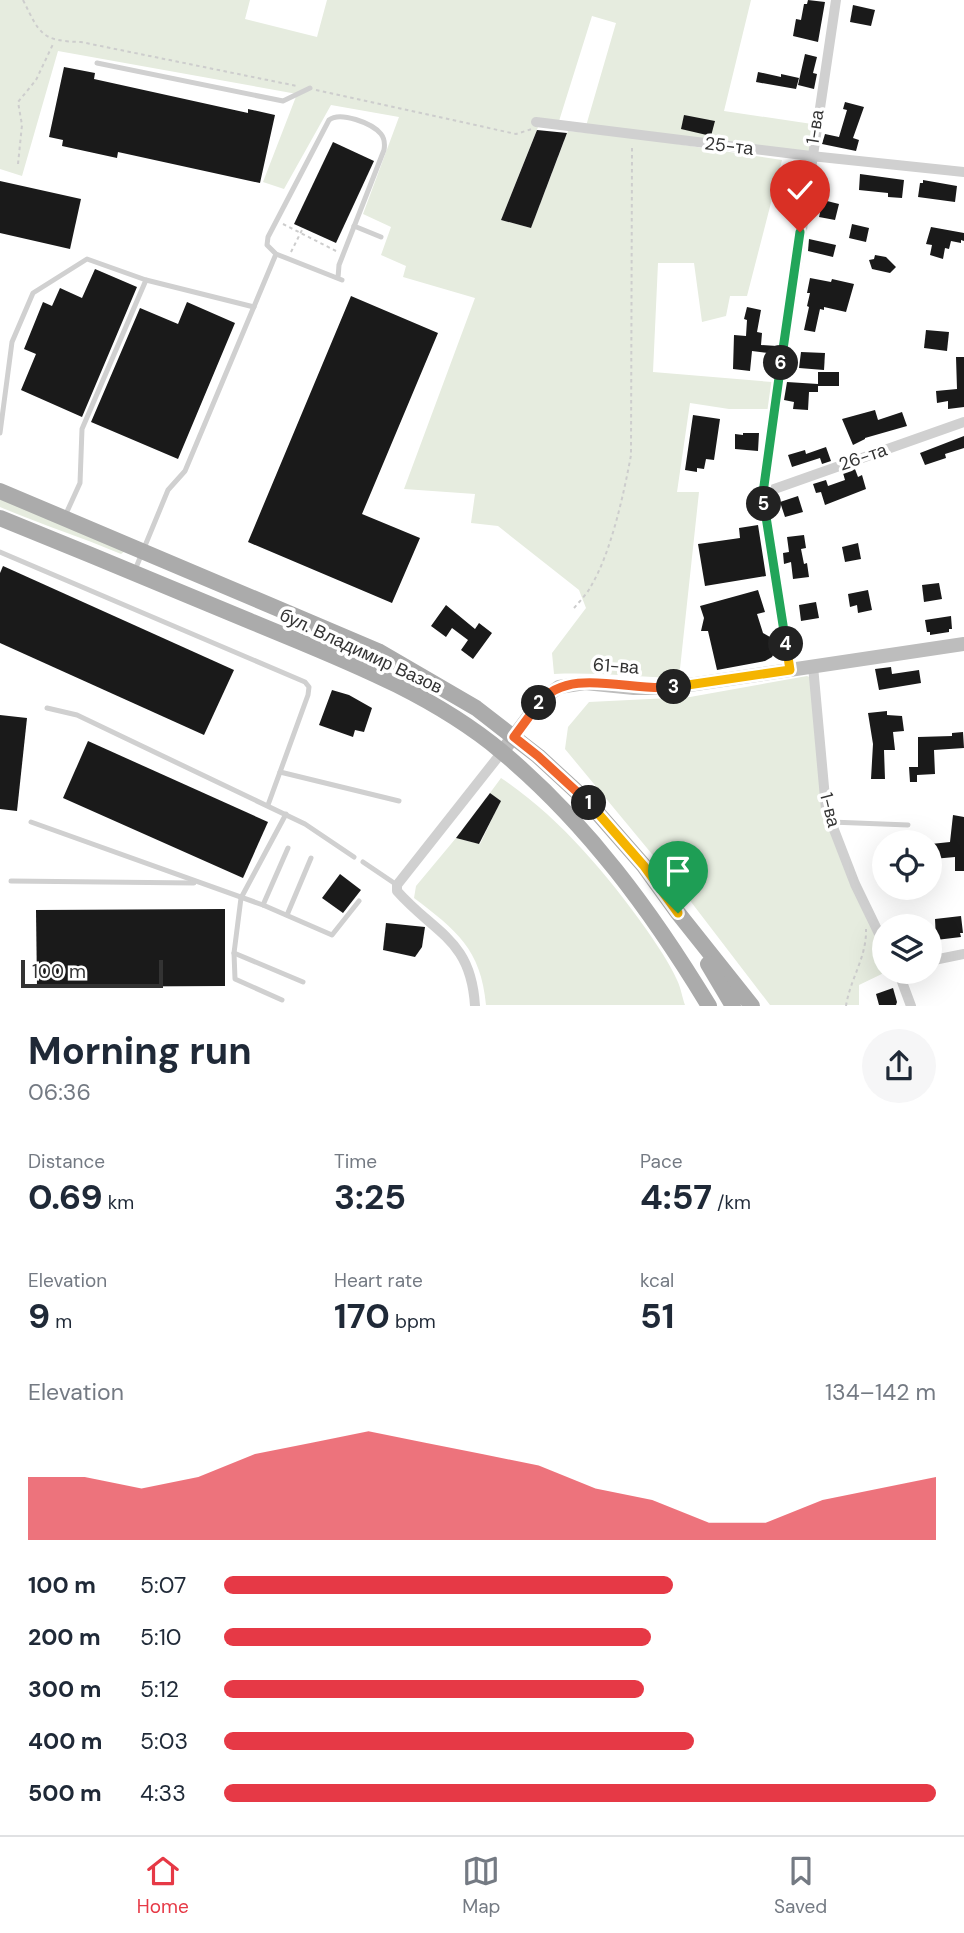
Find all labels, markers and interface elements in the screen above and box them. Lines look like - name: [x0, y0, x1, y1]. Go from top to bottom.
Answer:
- street label: 1-ва: [800, 107, 830, 146]
- street label: 25-та: [703, 131, 756, 161]
- pin: [770, 160, 830, 232]
- icon: check: [781, 171, 819, 209]
- pin: 6: [764, 346, 798, 380]
- text: 6: [774, 350, 787, 375]
- street label: 26-та: [836, 437, 891, 476]
- pin: 5: [746, 486, 782, 522]
- text: 5: [758, 491, 769, 516]
- street label: бул. Владимир Вазов: [276, 603, 446, 699]
- pin: 4: [768, 626, 804, 662]
- text: 4: [779, 631, 792, 656]
- street label: 61-ва: [592, 652, 641, 680]
- pin: 3: [656, 670, 692, 704]
- text: 3: [668, 674, 679, 699]
- pin: 2: [522, 686, 556, 720]
- text: 2: [533, 690, 544, 715]
- pin: 1: [572, 786, 606, 820]
- text: 1: [585, 790, 592, 815]
- street label: 1-ва: [814, 790, 846, 831]
- map controls: [872, 830, 942, 984]
- button: locate: [872, 830, 942, 900]
- pin: [648, 841, 708, 913]
- icon: arrive: [659, 852, 697, 890]
- button: layers: [872, 914, 942, 984]
- scale bar: [21, 957, 163, 988]
- text: 100 m: [32, 959, 86, 984]
- text: Morning run: [28, 1026, 252, 1076]
- button: share: [862, 1029, 936, 1103]
- text: 06:36: [28, 1077, 91, 1107]
- text: Distance: [28, 1149, 105, 1174]
- text: Time: [334, 1149, 377, 1174]
- text: Pace: [640, 1149, 683, 1174]
- text: 0.69: [28, 1174, 103, 1220]
- text: 3:25: [334, 1174, 406, 1220]
- text: 4:57: [640, 1174, 712, 1220]
- text: km: [103, 1190, 134, 1215]
- text: /km: [712, 1190, 751, 1215]
- text: Elevation: [28, 1268, 107, 1293]
- text: Heart rate: [334, 1268, 423, 1293]
- text: kcal: [640, 1268, 674, 1293]
- text: 9: [28, 1293, 50, 1339]
- text: 170: [334, 1293, 390, 1339]
- text: 51: [640, 1293, 675, 1339]
- text: m: [50, 1309, 72, 1334]
- text: bpm: [390, 1309, 436, 1334]
- text: Elevation: [28, 1377, 124, 1407]
- text: 134–142 m: [825, 1377, 936, 1407]
- text: 100 m: [28, 1570, 96, 1600]
- text: 5:07: [140, 1570, 186, 1600]
- text: 200 m: [28, 1622, 101, 1652]
- text: 5:10: [140, 1622, 182, 1652]
- text: 300 m: [28, 1674, 101, 1704]
- text: 5:12: [140, 1674, 179, 1704]
- text: 400 m: [28, 1726, 102, 1756]
- text: 5:03: [140, 1726, 188, 1756]
- text: 500 m: [28, 1778, 102, 1808]
- text: 4:33: [140, 1778, 186, 1808]
- tab: Home: [137, 1852, 189, 1919]
- tab: Map: [462, 1852, 500, 1919]
- tab: Saved: [774, 1852, 827, 1919]

